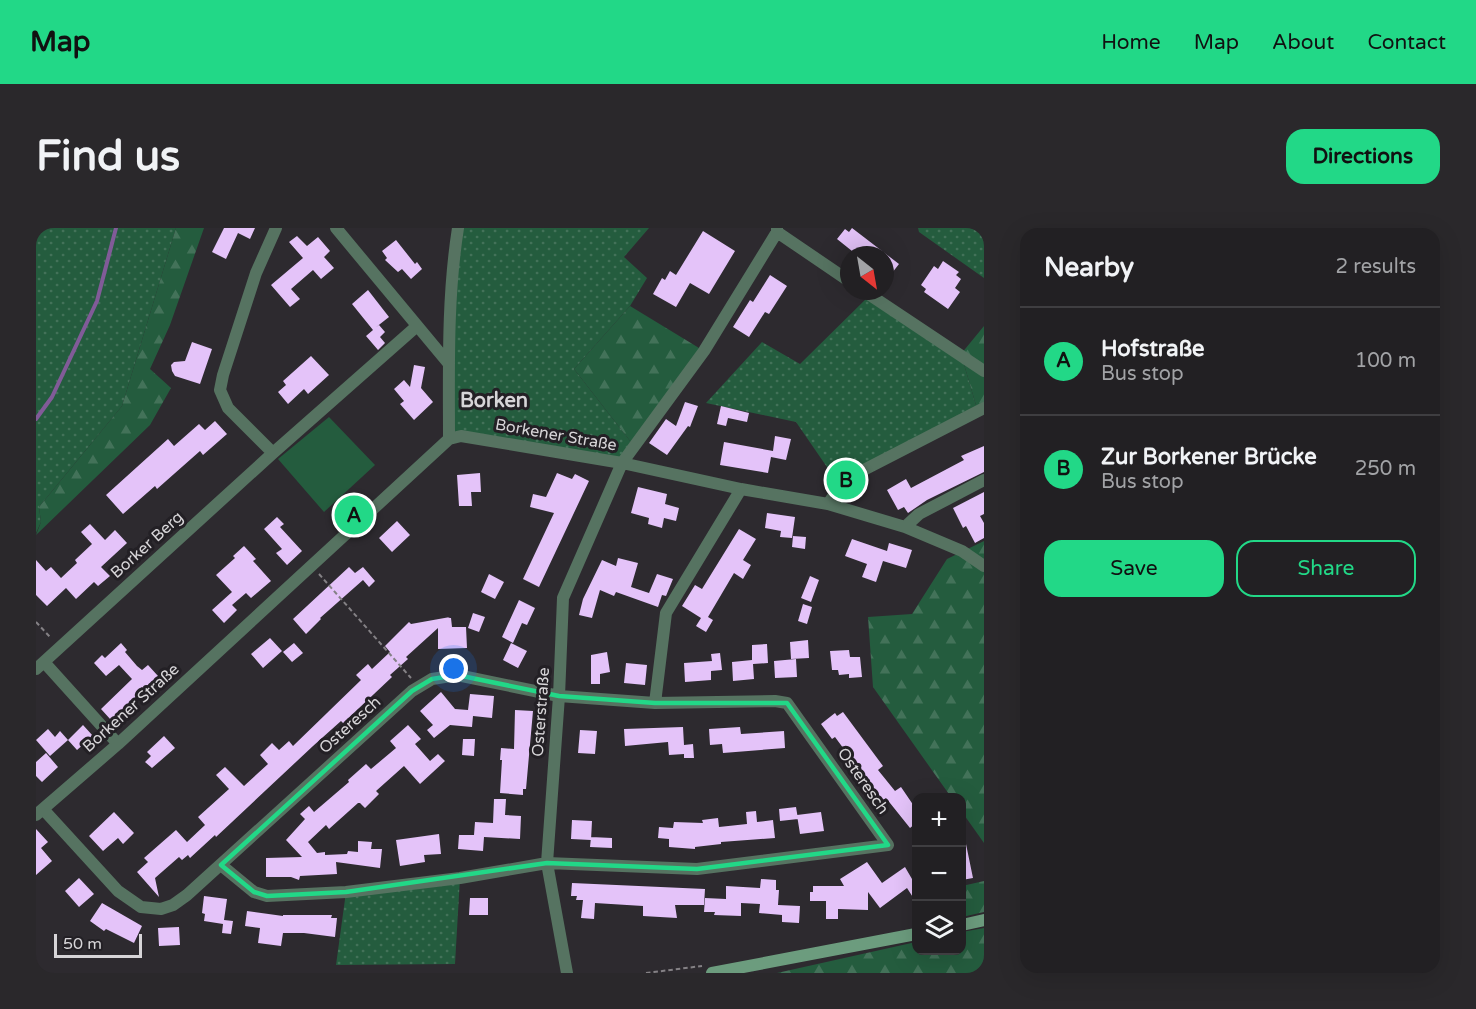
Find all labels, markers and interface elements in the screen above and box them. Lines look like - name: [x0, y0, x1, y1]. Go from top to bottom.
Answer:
- text: Map: [30, 25, 90, 59]
- text: Home: [1101, 30, 1161, 55]
- text: Map: [1194, 30, 1239, 55]
- text: About: [1272, 30, 1334, 55]
- text: Contact: [1367, 30, 1446, 55]
- button: Directions: [1286, 129, 1440, 184]
- text: Find us: [36, 131, 180, 182]
- north arrow: [840, 246, 894, 300]
- text: Nearby: [1044, 252, 1134, 283]
- text: 2 results: [1336, 255, 1416, 279]
- text: Hofstraße: [1101, 336, 1204, 362]
- text: A: [1056, 349, 1071, 373]
- text: 100 m: [1355, 349, 1416, 373]
- text: Bus stop: [1101, 362, 1184, 386]
- district label: Borken: [460, 389, 528, 413]
- street label: Borkener Straße: [494, 414, 618, 456]
- text: Zur Borkener Brücke: [1101, 444, 1317, 470]
- text: B: [1057, 457, 1070, 481]
- text: 250 m: [1355, 457, 1416, 481]
- pin: B: [826, 458, 866, 502]
- text: Bus stop: [1101, 470, 1184, 494]
- pin: A: [334, 492, 374, 538]
- street label: Borker Berg: [107, 507, 187, 583]
- button: Save: [1044, 540, 1224, 597]
- button: Share: [1236, 540, 1416, 597]
- your location: [439, 654, 468, 683]
- street label: Borkener Straße: [79, 659, 183, 757]
- street label: Osterstraße: [528, 667, 554, 757]
- street label: Osteresch: [315, 692, 385, 758]
- street label: Osteresch: [833, 744, 893, 818]
- map controls: [912, 793, 966, 955]
- button: +: [912, 793, 966, 847]
- button: −: [912, 847, 966, 901]
- button: layers: [912, 901, 966, 955]
- scale bar: [54, 931, 142, 958]
- text: 50 m: [63, 934, 102, 954]

